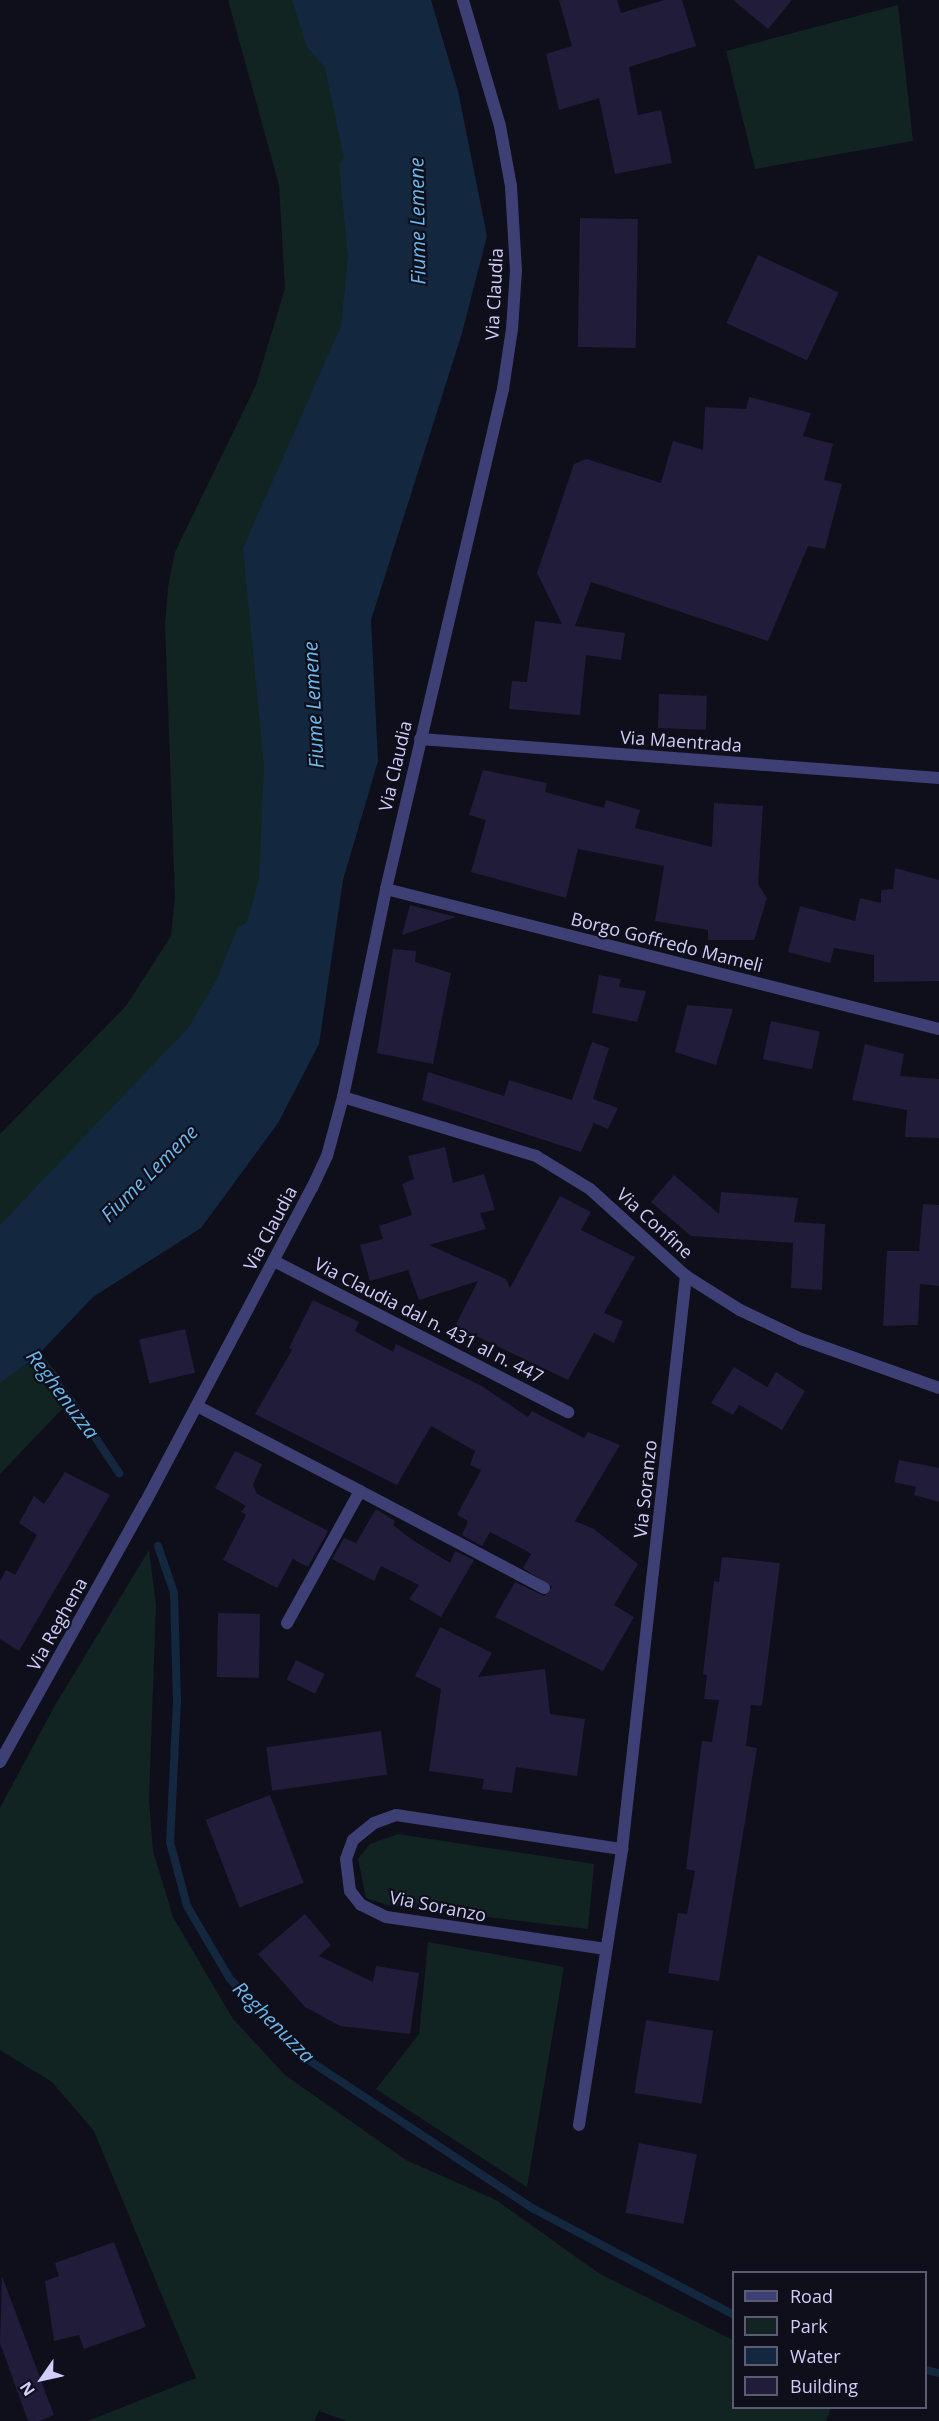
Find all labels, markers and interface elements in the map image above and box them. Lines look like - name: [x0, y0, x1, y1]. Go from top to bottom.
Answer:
- water label: Fiume Lemene: [404, 157, 430, 285]
- street label: Via Claudia: [481, 247, 507, 341]
- water label: Fiume Lemene: [298, 641, 328, 769]
- street label: Via Claudia: [374, 719, 416, 813]
- street label: Via Maentrada: [619, 726, 743, 756]
- street label: Borgo Goffredo Mameli: [569, 908, 765, 976]
- water label: Fiume Lemene: [96, 1120, 202, 1226]
- street label: Via Claudia: [239, 1182, 301, 1274]
- street label: Via Confine: [613, 1183, 697, 1263]
- street label: Via Claudia dal n. 431 al n. 447: [311, 1253, 547, 1387]
- water label: Reghenuzza: [22, 1345, 104, 1443]
- street label: Via Soranzo: [629, 1439, 661, 1539]
- street label: Via Reghena: [23, 1574, 91, 1674]
- street label: Via Soranzo: [388, 1886, 488, 1926]
- water label: Reghenuzza: [228, 1976, 320, 2068]
- legend: [732, 2271, 927, 2409]
- text: Road: [790, 2284, 833, 2308]
- text: Park: [790, 2314, 828, 2338]
- text: Water: [790, 2344, 841, 2368]
- north arrow: [12, 2349, 72, 2409]
- text: Building: [790, 2374, 858, 2398]
- text: N: [14, 2378, 40, 2401]

